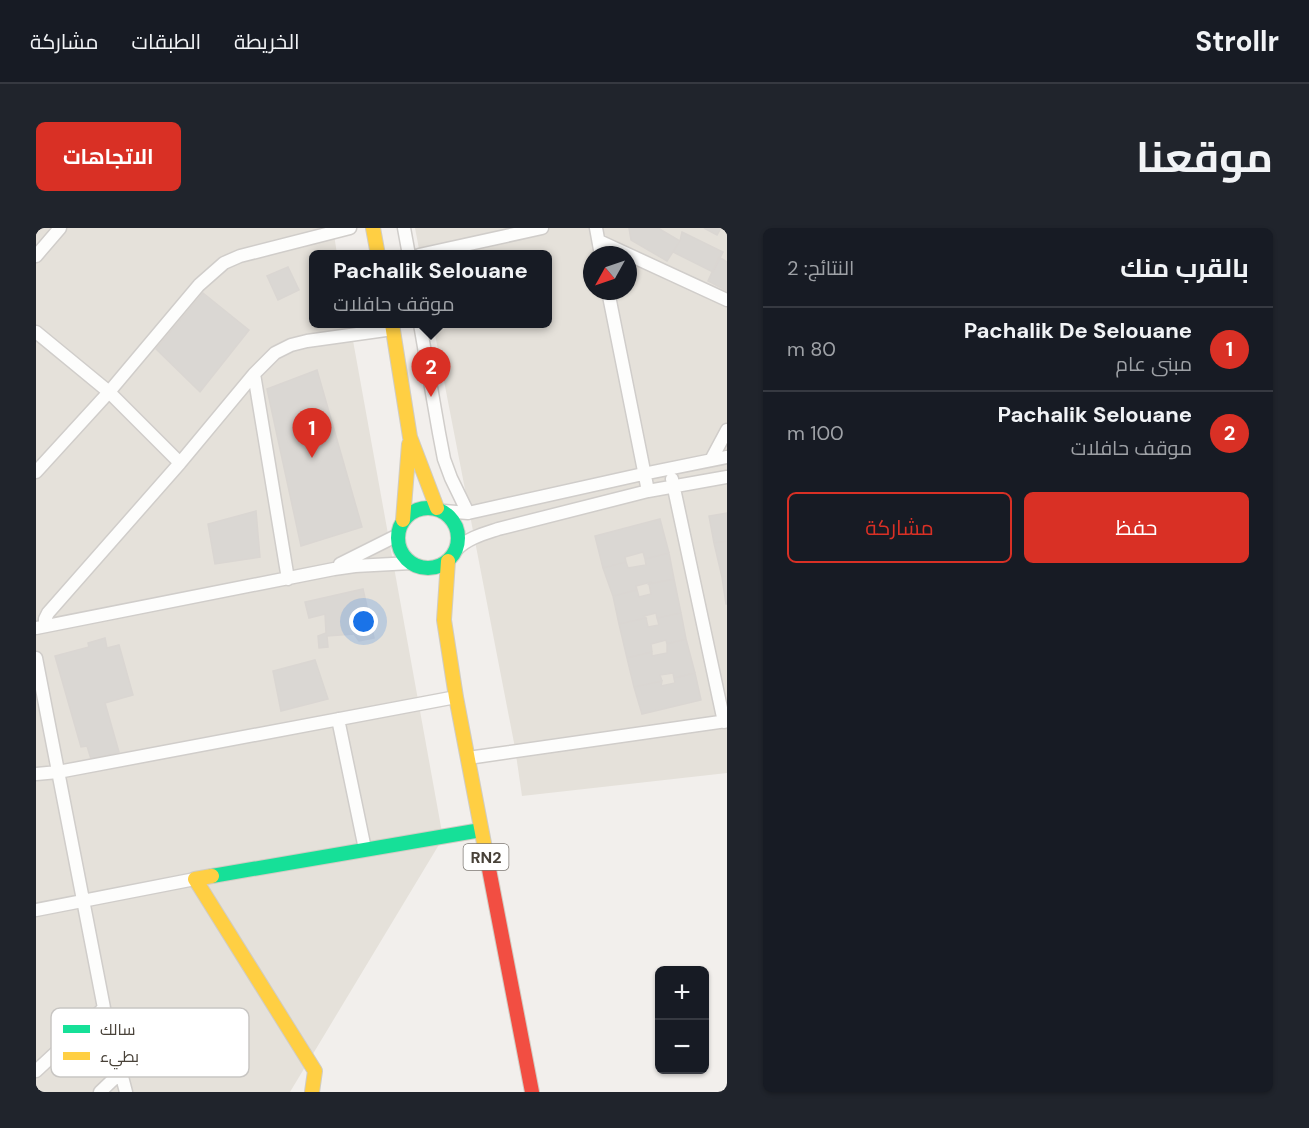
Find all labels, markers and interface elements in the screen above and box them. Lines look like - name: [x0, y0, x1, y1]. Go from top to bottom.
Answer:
- text: Strollr: [1195, 23, 1279, 60]
- text: مشاركة: [30, 28, 99, 56]
- text: الطبقات: [132, 28, 201, 56]
- text: الخريطة: [234, 28, 300, 56]
- button: الاتجاهات: [36, 122, 181, 191]
- text: موقعنا: [1136, 130, 1273, 185]
- north arrow: [583, 246, 637, 300]
- popup: [309, 250, 552, 328]
- text: بالقرب منك: [1120, 251, 1249, 285]
- text: النتائج: 2: [787, 255, 854, 281]
- text: Pachalik Selouane: [333, 256, 528, 285]
- text: موقف حافلات: [333, 291, 455, 317]
- text: Pachalik De Selouane: [964, 316, 1192, 345]
- text: 80 m: [787, 336, 836, 362]
- text: 1: [1226, 336, 1233, 362]
- pin: 2: [412, 348, 450, 397]
- text: مبنى عام: [1115, 351, 1192, 377]
- text: Pachalik Selouane: [998, 400, 1192, 429]
- pin: 1: [292, 408, 332, 458]
- text: 100 m: [787, 420, 844, 446]
- text: 2: [1224, 420, 1235, 446]
- text: موقف حافلات: [1071, 435, 1192, 461]
- button: مشاركة: [787, 492, 1012, 563]
- button: حفظ: [1024, 492, 1249, 563]
- your location: [349, 607, 378, 636]
- road number: RN2: [464, 844, 508, 870]
- map controls: [655, 966, 709, 1074]
- button: +: [655, 966, 709, 1020]
- legend: [51, 1008, 249, 1077]
- text: سالك: [100, 1019, 135, 1040]
- button: −: [655, 1020, 709, 1074]
- text: بطيء: [100, 1046, 139, 1070]

